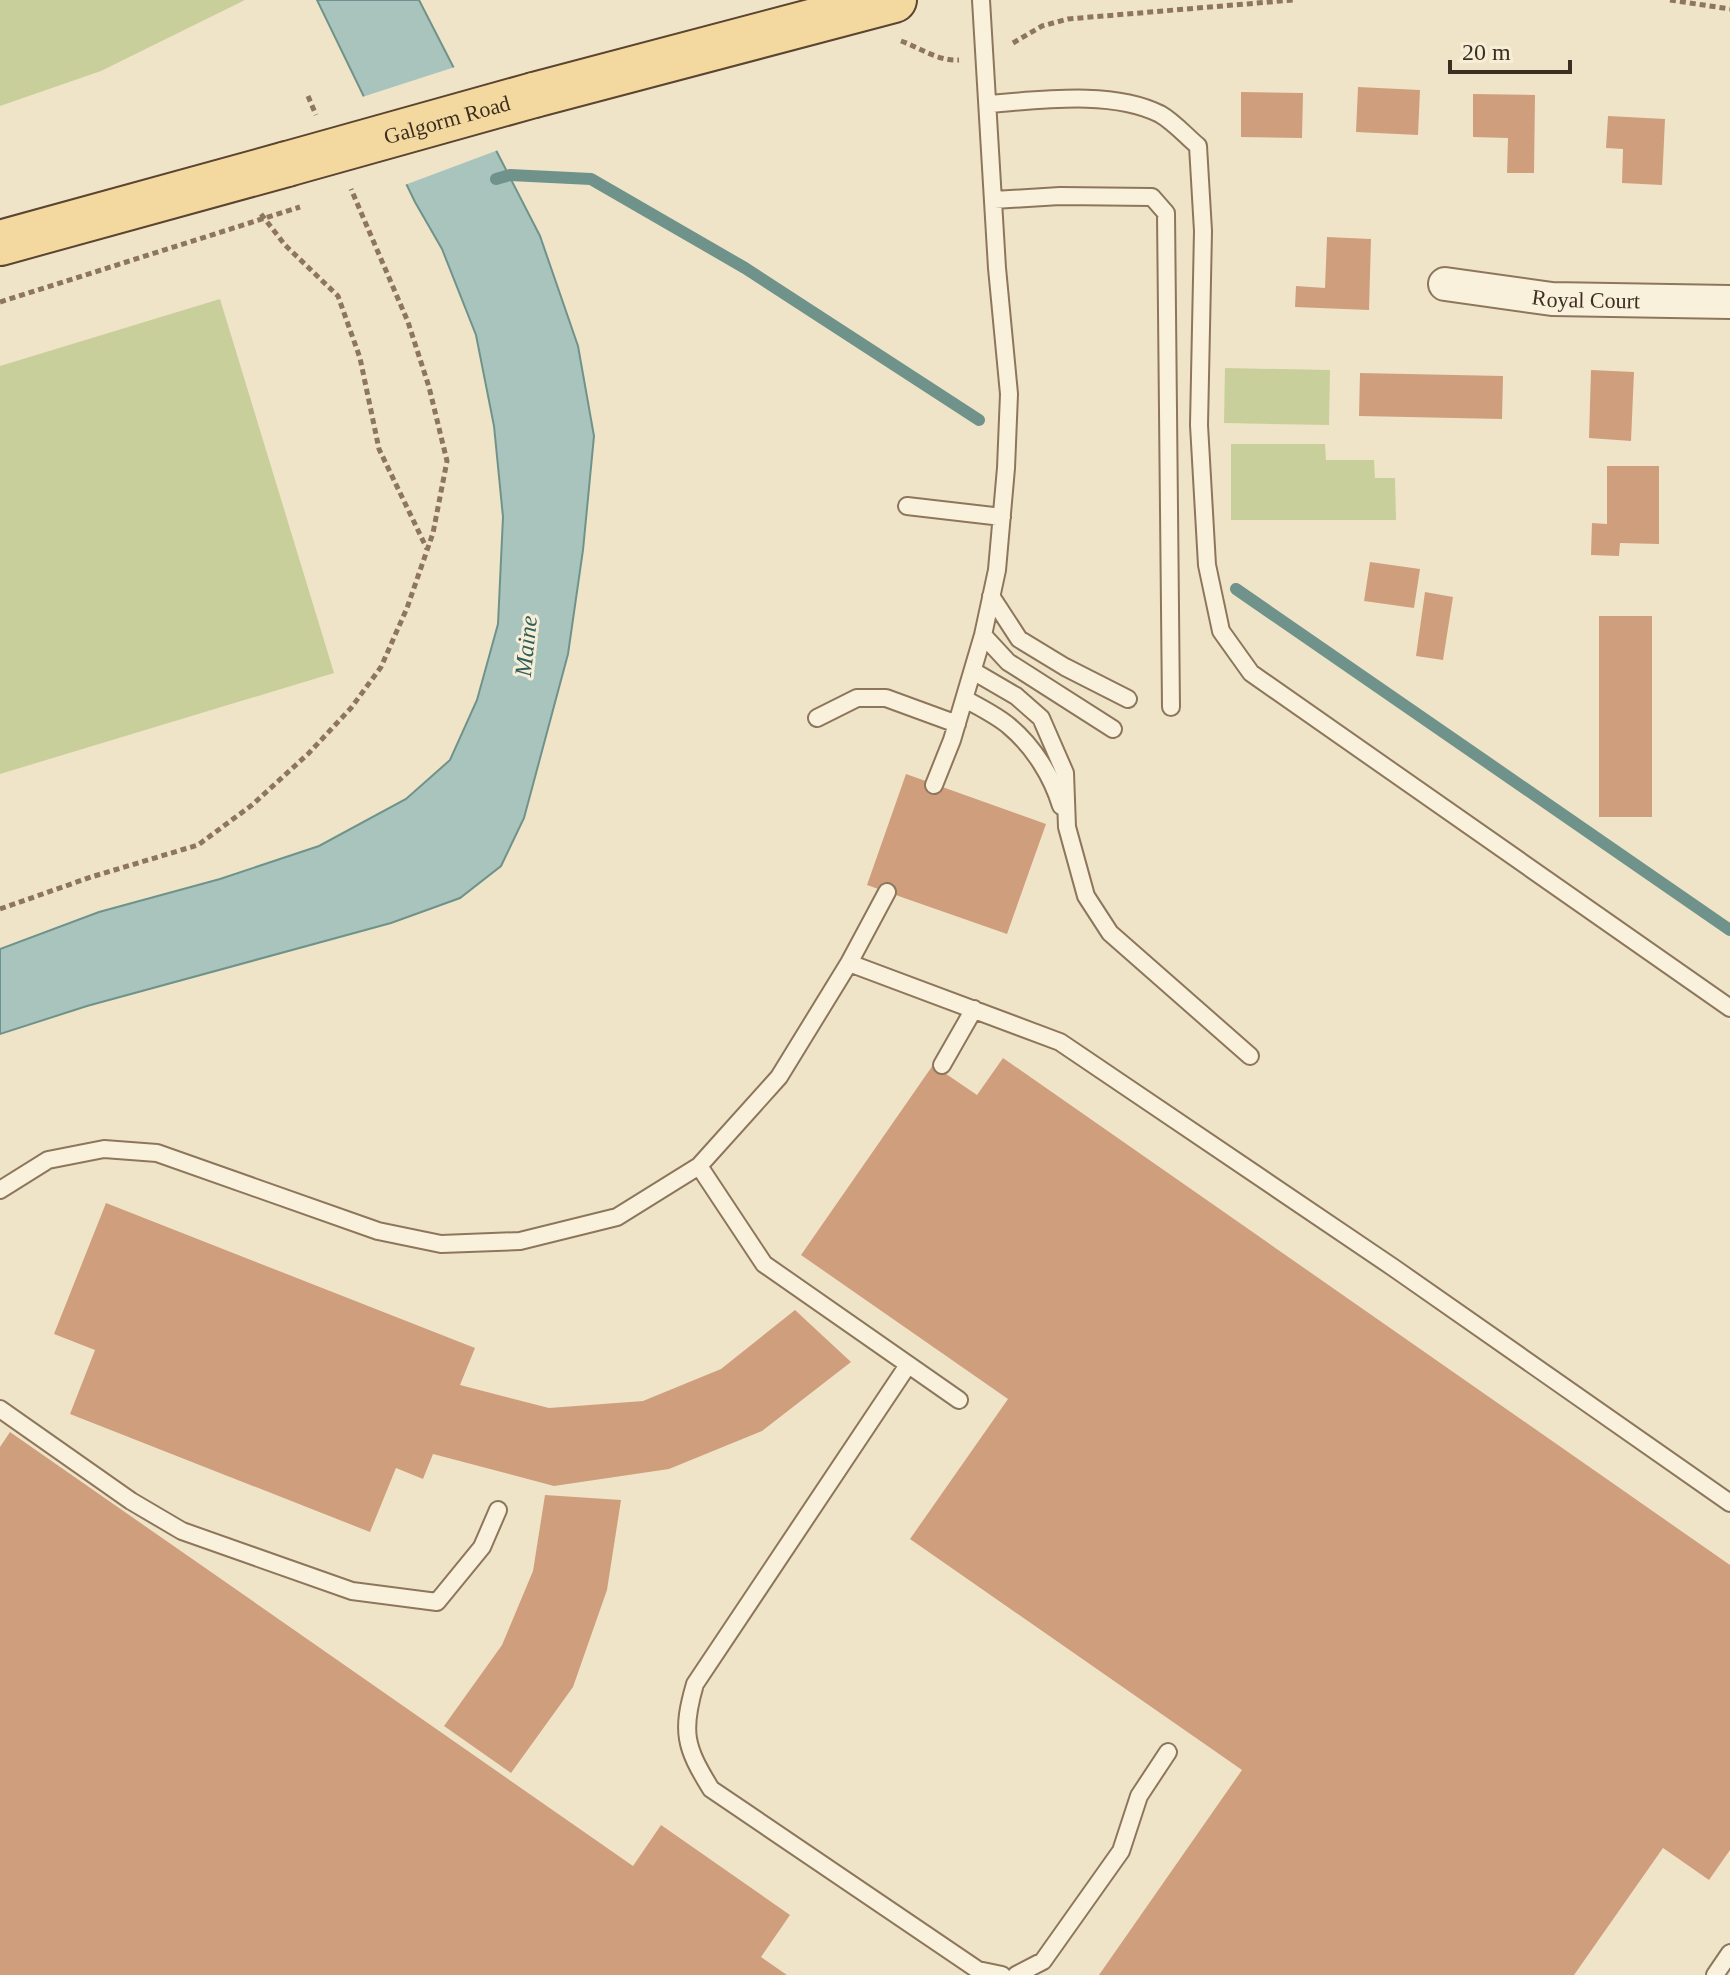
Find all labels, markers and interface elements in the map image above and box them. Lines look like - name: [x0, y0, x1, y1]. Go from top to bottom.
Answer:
- scale bar: [1450, 24, 1570, 74]
- text: 20 m: [1462, 39, 1511, 65]
- street label: Galgorm Road: [381, 90, 513, 149]
- street label: Royal Court: [1530, 284, 1640, 313]
- water label: Maine: [510, 614, 542, 679]

